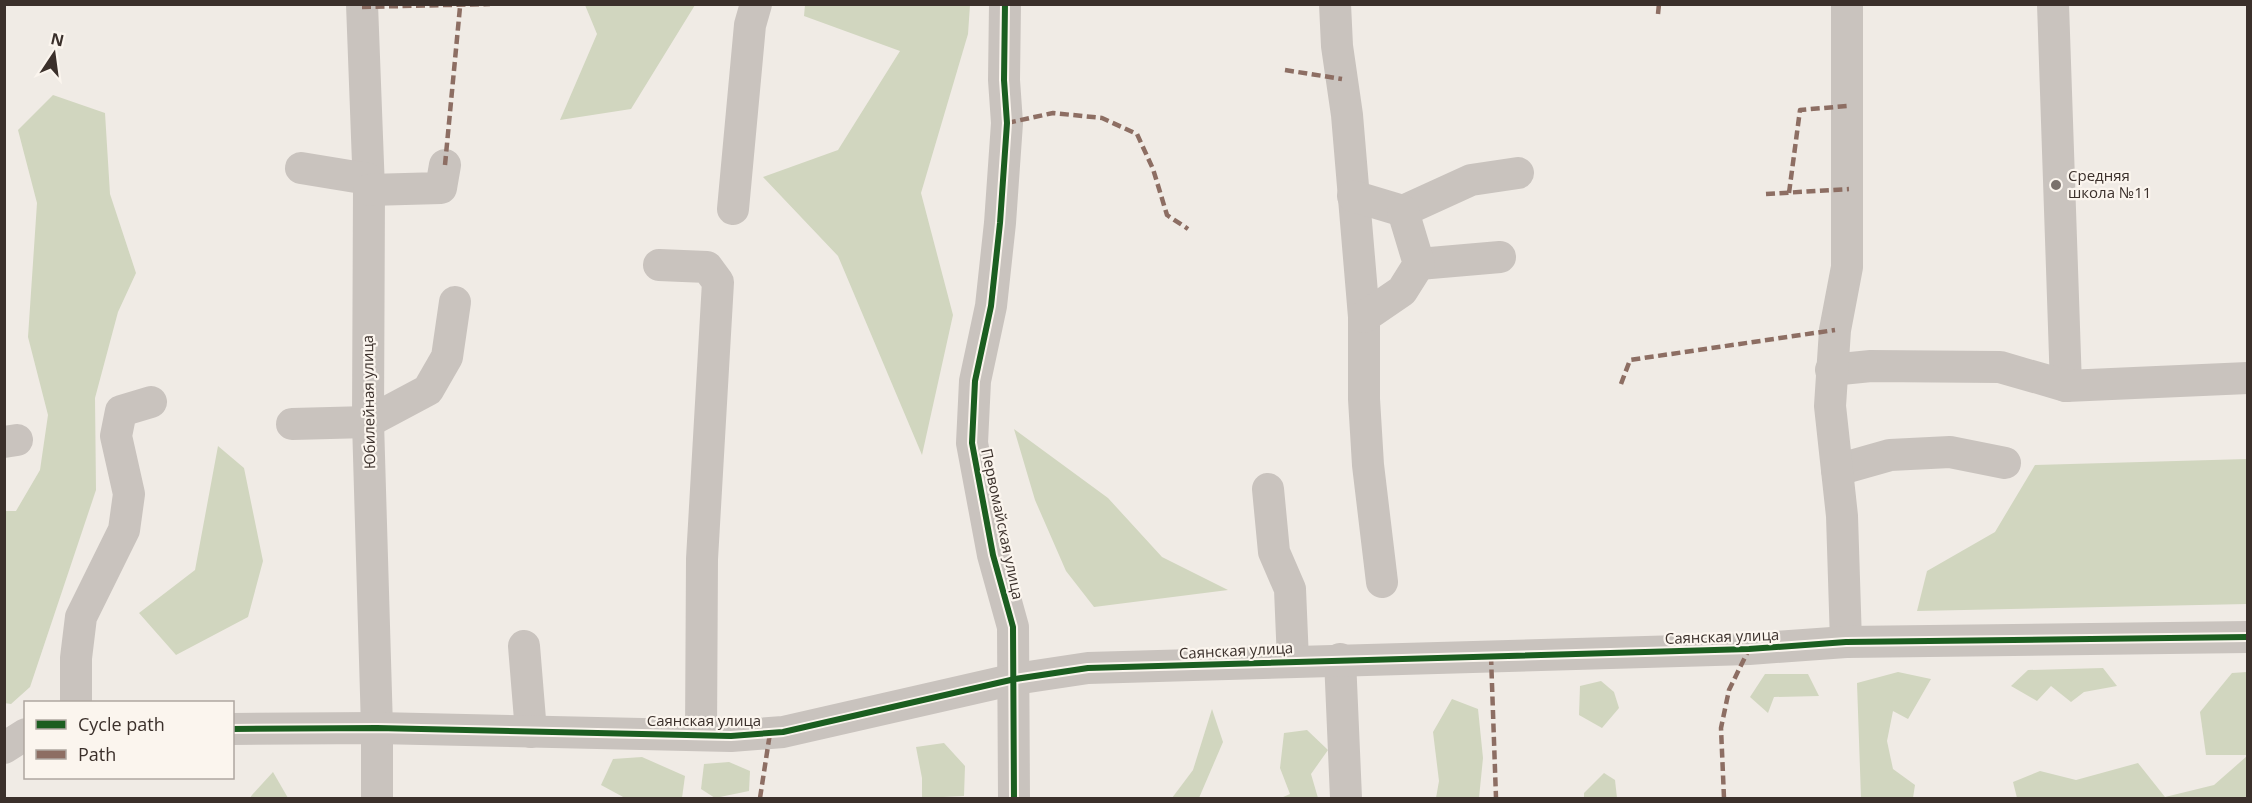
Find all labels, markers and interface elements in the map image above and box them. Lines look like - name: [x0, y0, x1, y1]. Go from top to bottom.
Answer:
- north arrow: [24, 24, 84, 84]
- text: N: [49, 27, 66, 52]
- place label: Средняя школа №11: [2068, 165, 2151, 202]
- marker: Средняя школа №11: [2049, 178, 2063, 192]
- street label: Юбилейная улица: [357, 335, 379, 469]
- street label: Первомайская улица: [977, 446, 1029, 601]
- street label: Саянская улица: [1664, 624, 1779, 648]
- street label: Саянская улица: [1178, 637, 1294, 663]
- legend: [24, 701, 234, 779]
- street label: Саянская улица: [647, 710, 761, 730]
- text: Cycle path: [78, 712, 165, 736]
- text: Path: [78, 742, 116, 766]

